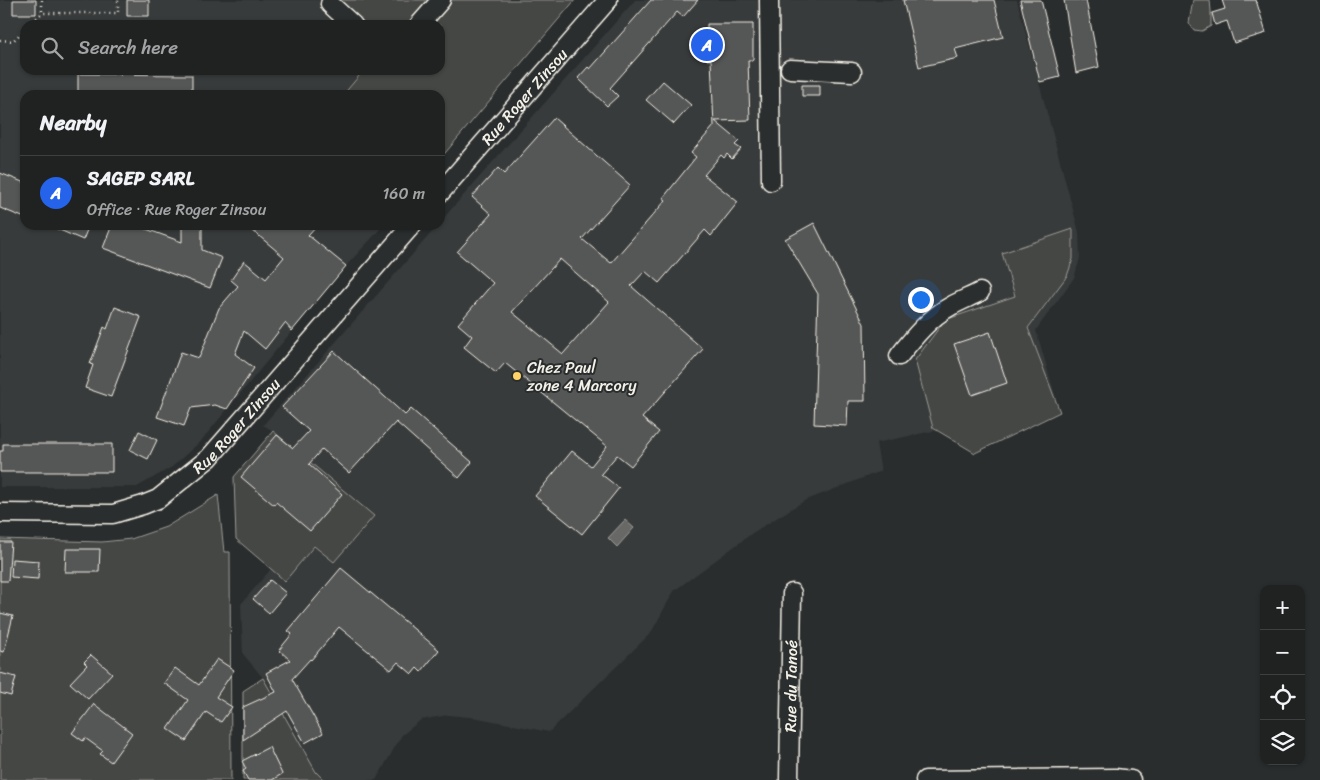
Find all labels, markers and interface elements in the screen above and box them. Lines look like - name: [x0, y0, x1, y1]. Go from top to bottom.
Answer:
- search box: [20, 20, 445, 75]
- pin: A: [691, 26, 723, 64]
- text: Search here: [78, 31, 178, 64]
- icon: search: [38, 34, 66, 62]
- street label: Rue Roger Zinsou: [474, 41, 576, 152]
- text: Nearby: [40, 104, 106, 142]
- text: SAGEP SARL: [87, 162, 194, 195]
- text: A: [51, 179, 61, 208]
- text: 160 m: [382, 179, 425, 208]
- text: Office · Rue Roger Zinsou: [87, 195, 266, 224]
- your location: [908, 287, 934, 313]
- place label: Chez Paul zone 4 Marcory: [526, 353, 637, 400]
- marker: Chez Paul zone 4 Marcory: [511, 370, 523, 382]
- street label: Rue Roger Zinsou: [186, 371, 288, 481]
- map controls: [1260, 585, 1305, 765]
- button: +: [1260, 585, 1305, 630]
- button: −: [1260, 630, 1305, 675]
- street label: Rue du Tanoé: [776, 640, 806, 732]
- button: locate: [1260, 675, 1305, 720]
- button: layers: [1260, 720, 1305, 765]

